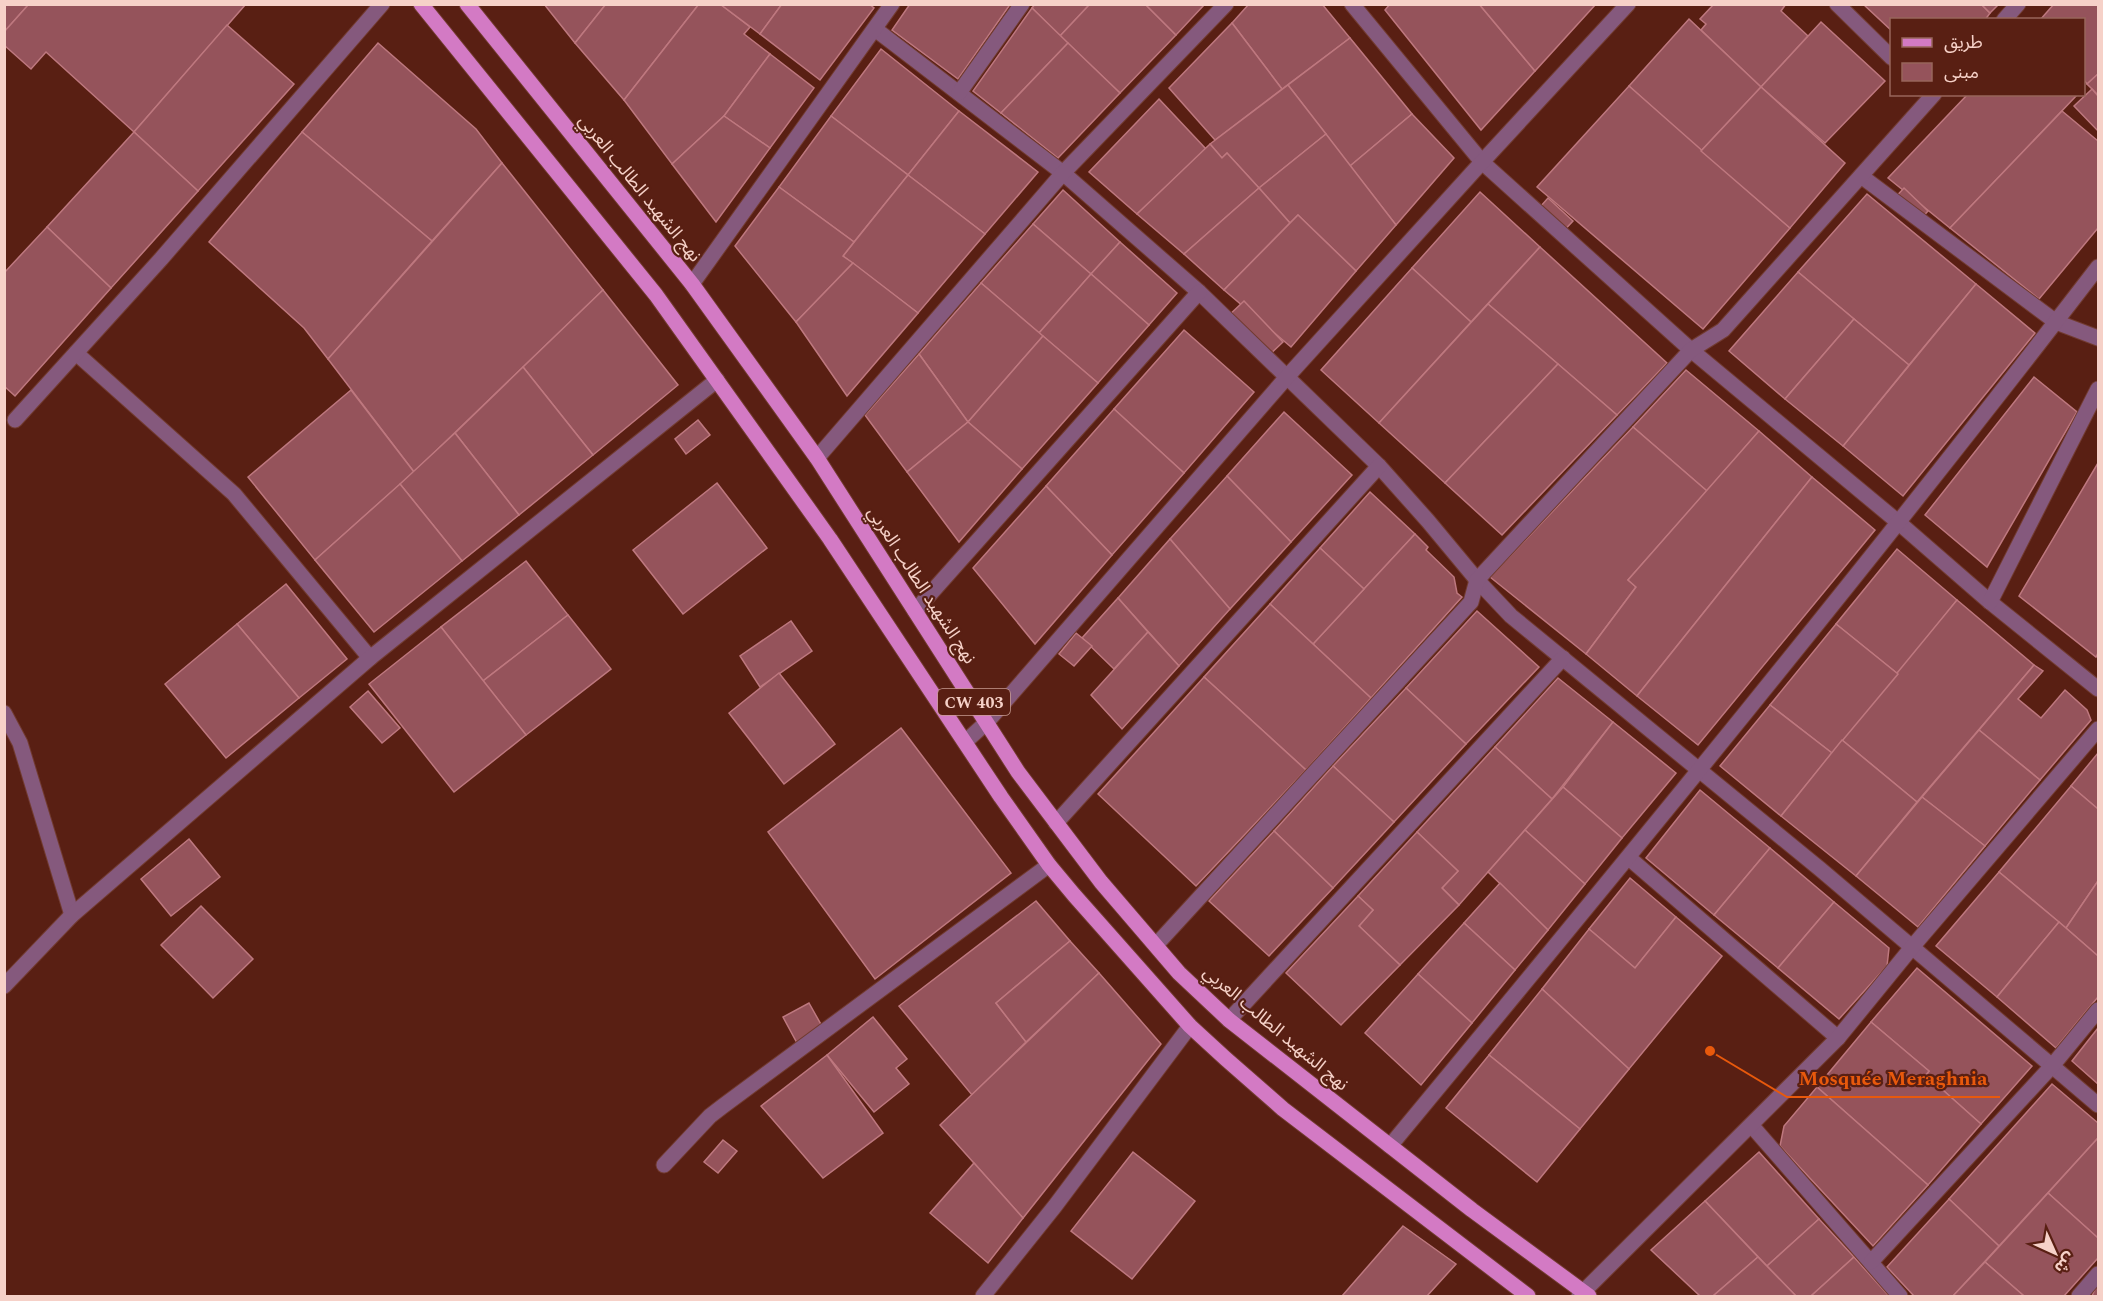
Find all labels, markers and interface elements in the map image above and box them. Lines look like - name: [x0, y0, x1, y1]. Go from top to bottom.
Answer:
- legend: [1890, 18, 2085, 96]
- text: طريق: [1944, 29, 1983, 56]
- text: مبنى: [1944, 59, 1979, 86]
- street label: نهج الشهيد الطالب العربي: [571, 109, 708, 268]
- street label: نهج الشهيد الطالب العربي: [860, 501, 983, 669]
- road number: CW 403: [938, 689, 1010, 715]
- street label: نهج الشهيد الطالب العربي: [1197, 959, 1355, 1098]
- callout: Mosquée Meraghnia: [1787, 1059, 2000, 1097]
- text: Mosquée Meraghnia: [1799, 1064, 1988, 1094]
- north arrow: [2025, 1223, 2085, 1283]
- text: ش: [2049, 1247, 2081, 1279]

